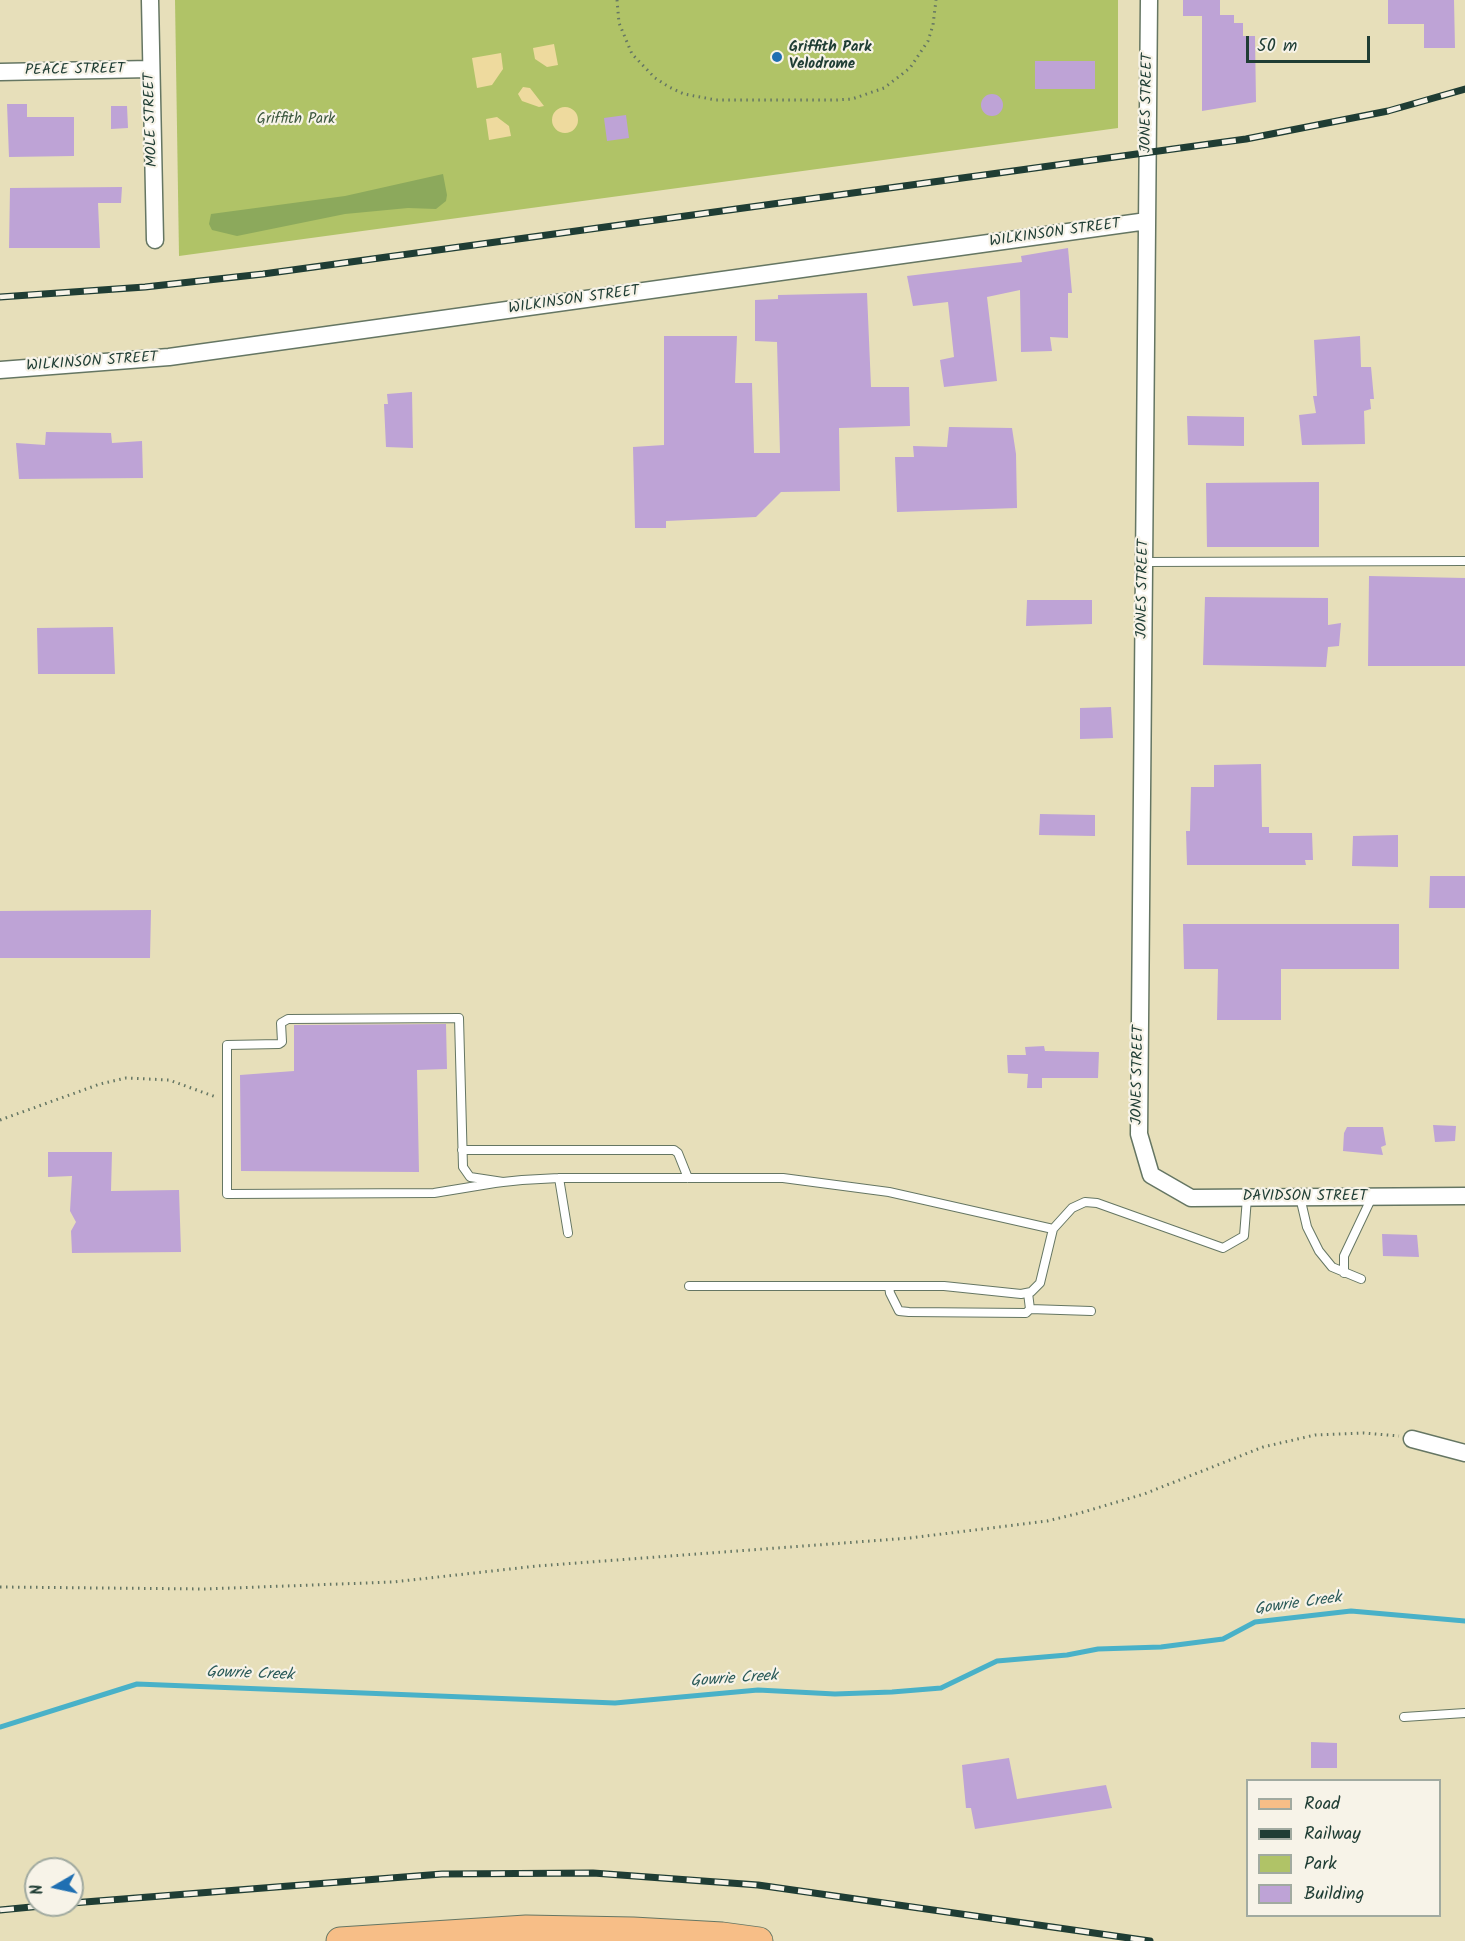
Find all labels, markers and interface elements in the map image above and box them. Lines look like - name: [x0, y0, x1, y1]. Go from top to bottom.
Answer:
- scale bar: [1249, 24, 1374, 62]
- text: 50 m: [1257, 32, 1297, 61]
- place label: Griffith Park Velodrome: [789, 39, 871, 74]
- marker: Griffith Park Velodrome: [770, 50, 784, 64]
- street label: JONES STREET: [1138, 53, 1158, 153]
- street label: PEACE STREET: [25, 61, 125, 81]
- street label: MOLE STREET: [141, 73, 163, 167]
- park label: Griffith Park: [257, 111, 335, 129]
- street label: WILKINSON STREET: [988, 216, 1122, 252]
- street label: WILKINSON STREET: [507, 283, 641, 319]
- street label: WILKINSON STREET: [26, 349, 158, 377]
- street label: JONES STREET: [1134, 539, 1154, 639]
- street label: JONES STREET: [1129, 1025, 1149, 1125]
- street label: DAVIDSON STREET: [1243, 1188, 1367, 1206]
- water label: Gowrie Creek: [1253, 1589, 1343, 1621]
- water label: Gowrie Creek: [206, 1664, 294, 1686]
- water label: Gowrie Creek: [690, 1667, 778, 1693]
- legend: [1246, 1779, 1441, 1917]
- text: Road: [1304, 1790, 1340, 1819]
- text: Railway: [1304, 1820, 1361, 1849]
- text: Park: [1304, 1850, 1337, 1879]
- north arrow: [24, 1857, 84, 1917]
- text: Building: [1304, 1880, 1364, 1909]
- text: N: [25, 1883, 51, 1897]

